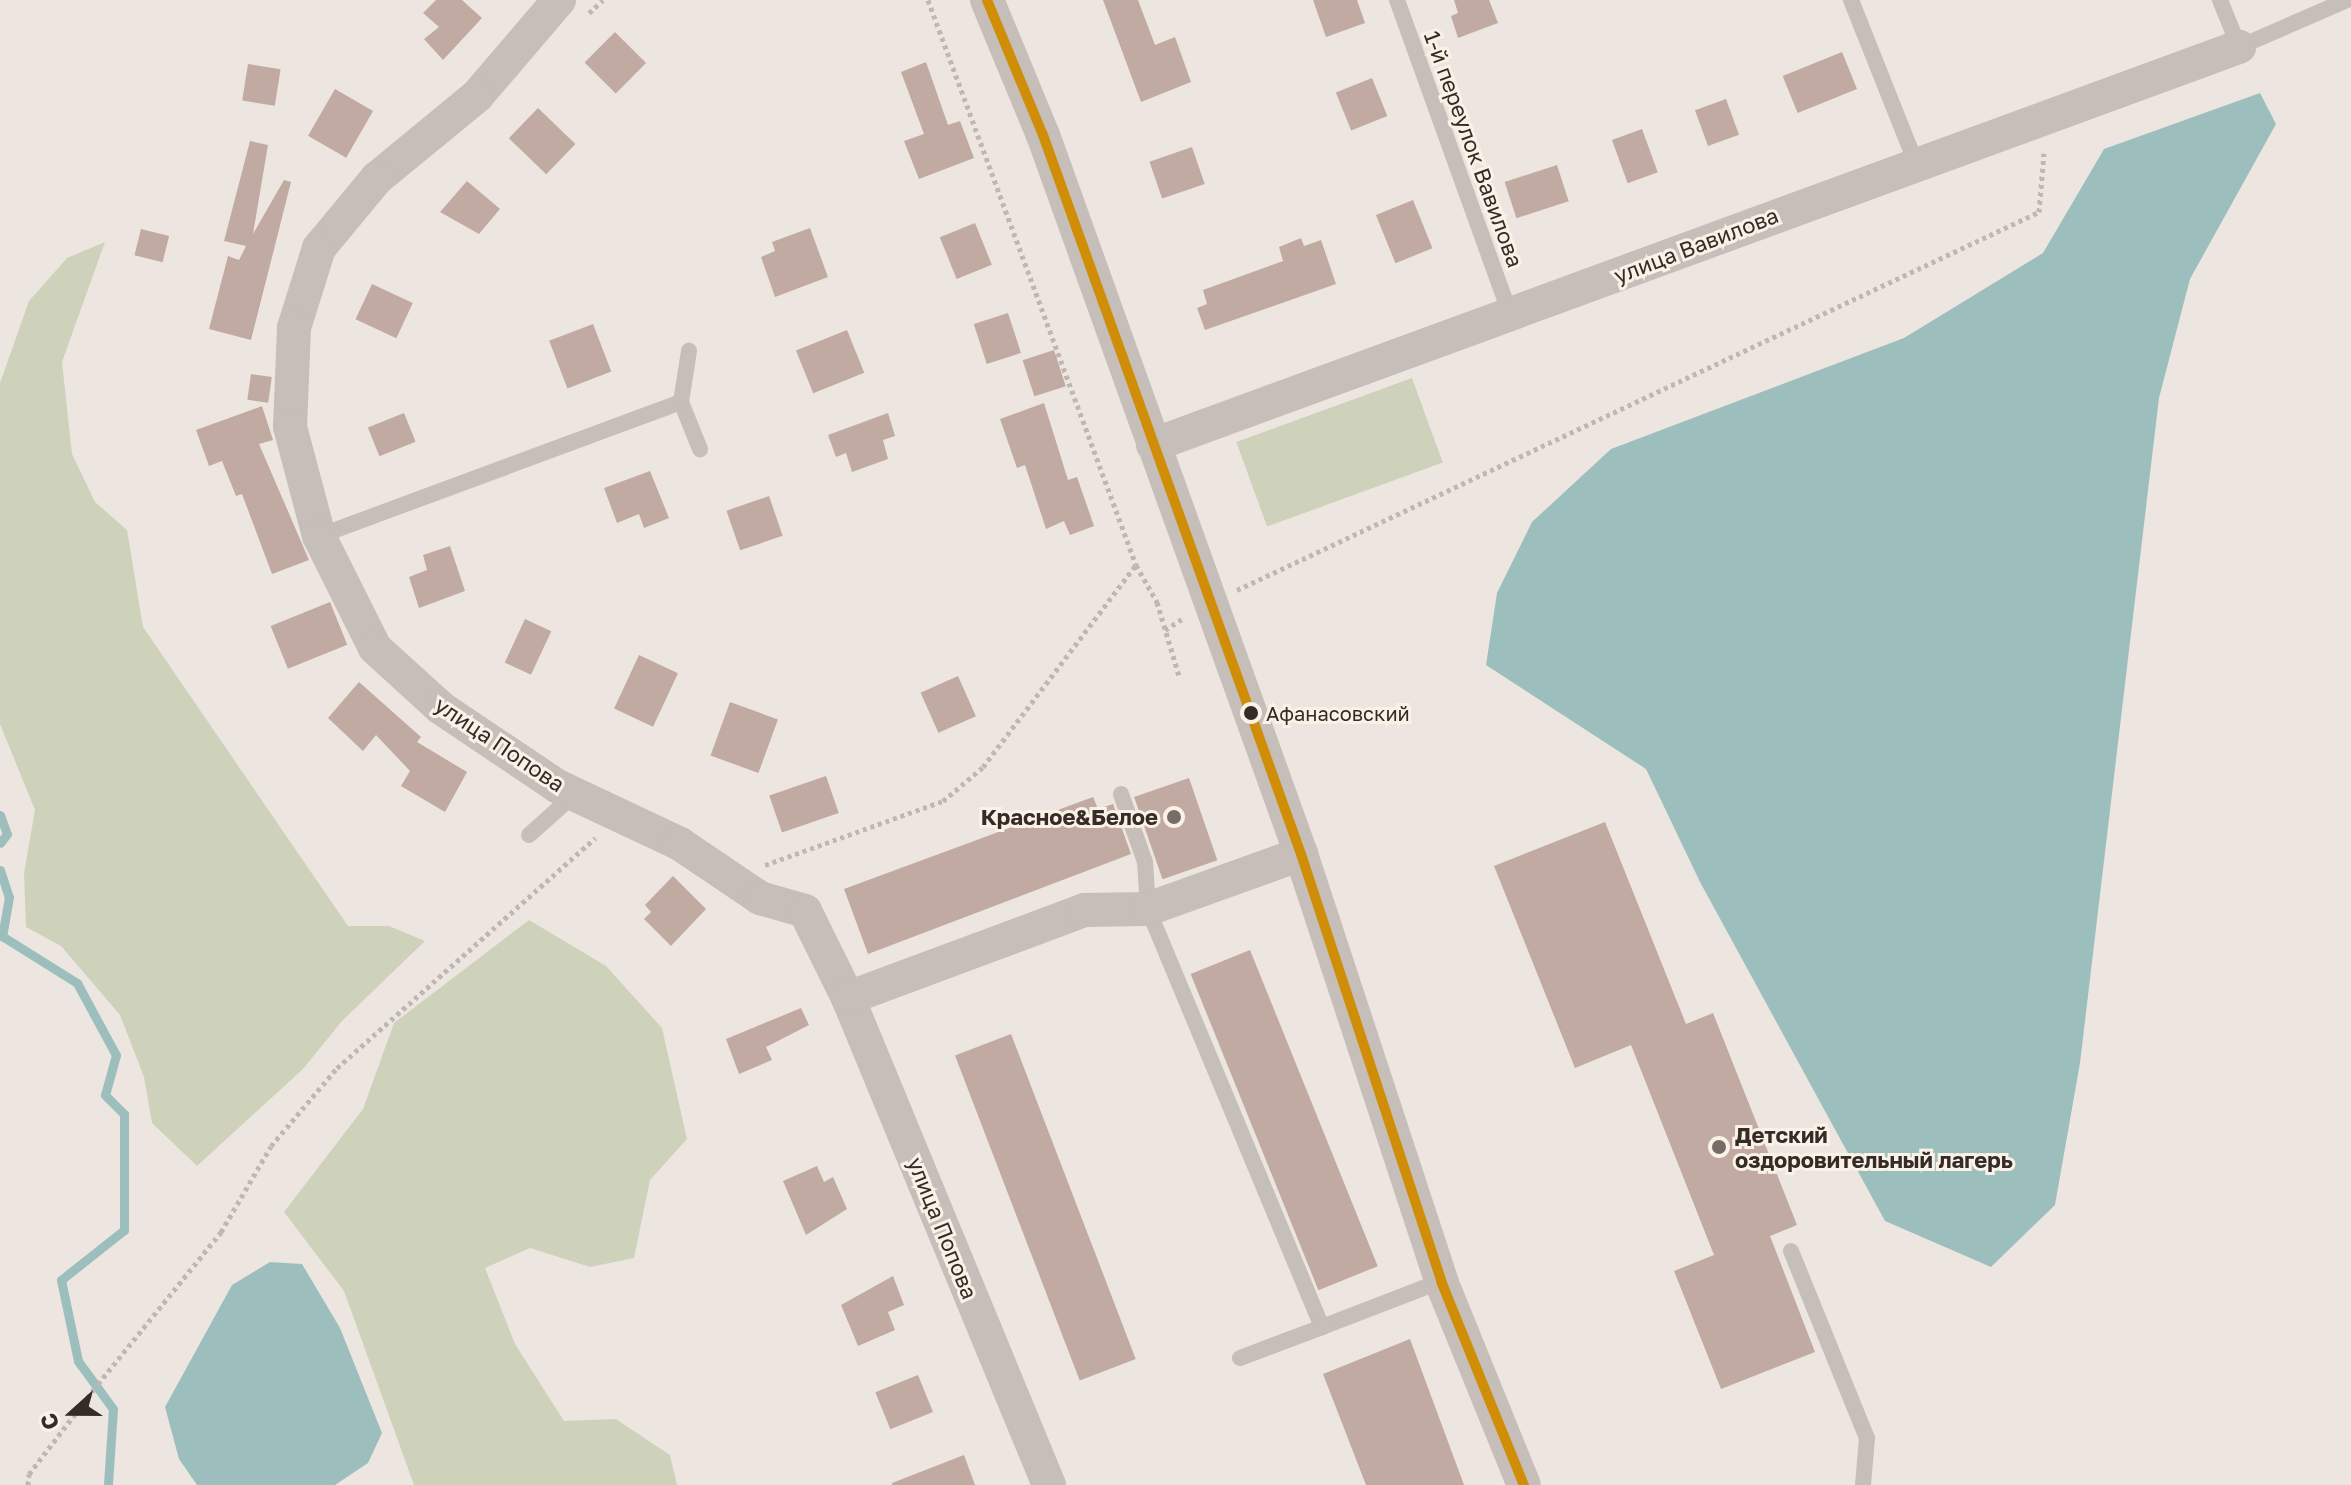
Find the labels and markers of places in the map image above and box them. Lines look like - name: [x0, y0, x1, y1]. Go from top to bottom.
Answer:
- place label: Афанасовский: [1266, 701, 1410, 725]
- marker: Афанасовский: [1243, 705, 1259, 721]
- place label: Красное&Белое: [981, 804, 1158, 830]
- marker: Красное&Белое: [1165, 808, 1183, 826]
- place label: Детский оздоровительный лагерь: [1735, 1121, 2013, 1172]
- marker: Детский оздоровительный лагерь: [1710, 1138, 1728, 1156]

